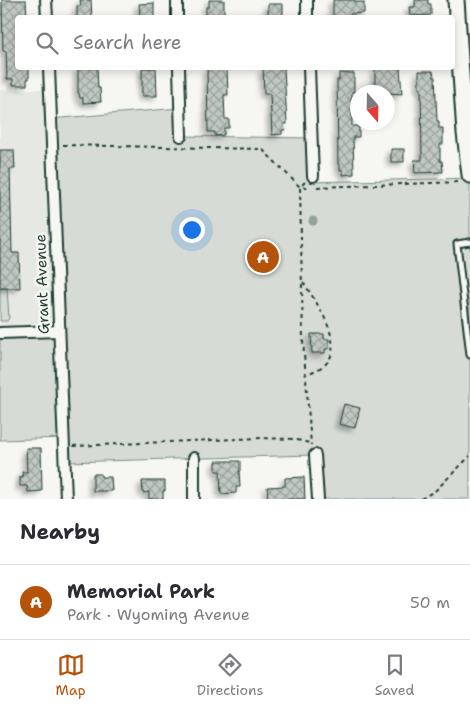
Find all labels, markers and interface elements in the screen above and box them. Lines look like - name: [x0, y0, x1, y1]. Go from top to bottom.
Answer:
- search box: [15, 15, 455, 70]
- icon: search: [33, 29, 61, 57]
- text: Search here: [73, 30, 182, 55]
- north arrow: [350, 85, 395, 130]
- your location: [179, 217, 205, 243]
- street label: Grant Avenue: [30, 233, 54, 335]
- pin: A: [247, 238, 279, 276]
- text: Nearby: [20, 518, 100, 546]
- text: Memorial Park: [67, 579, 215, 604]
- text: A: [30, 592, 42, 613]
- text: 50 m: [410, 592, 450, 613]
- text: Park · Wyoming Avenue: [67, 604, 250, 625]
- tab: Map: [56, 651, 86, 699]
- tab: Directions: [197, 651, 263, 699]
- tab: Saved: [375, 651, 414, 699]

